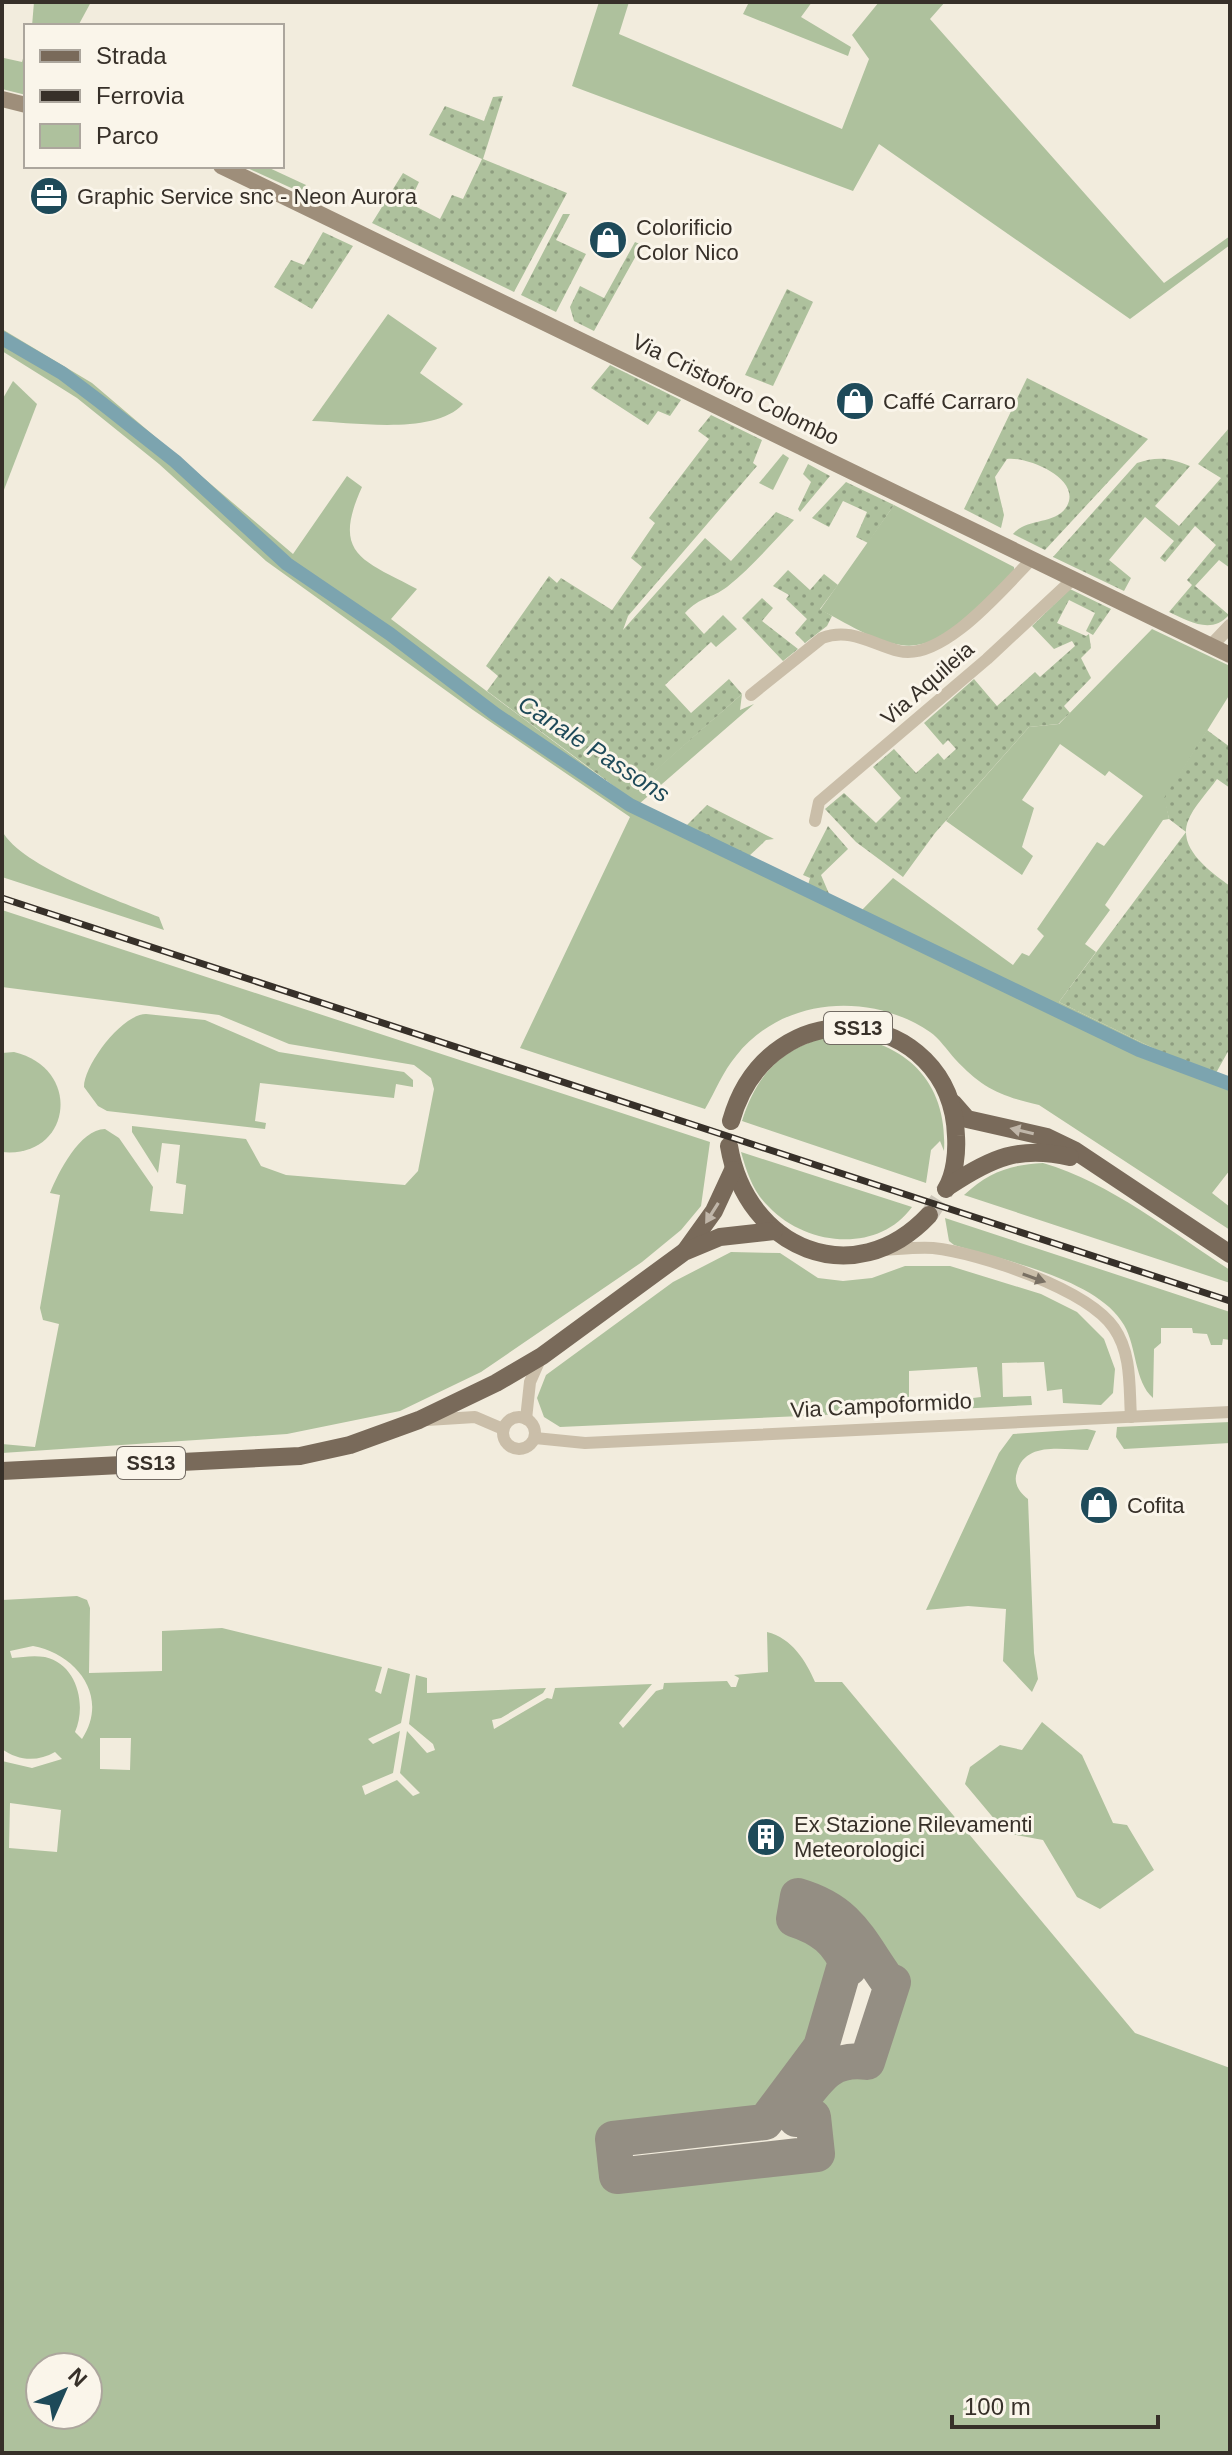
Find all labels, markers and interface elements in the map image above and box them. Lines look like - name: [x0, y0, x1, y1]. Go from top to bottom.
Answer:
- legend: [24, 24, 284, 168]
- text: Strada: [96, 42, 167, 69]
- text: Ferrovia: [96, 82, 185, 109]
- text: Parco: [96, 122, 159, 149]
- office icon: Graphic Service snc - Neon Aurora: [28, 175, 70, 217]
- place label: Graphic Service snc - Neon Aurora: [77, 184, 418, 209]
- place label: Colorificio Color Nico: [636, 215, 739, 265]
- shop icon: Colorificio Color Nico: [587, 219, 629, 261]
- street label: Via Cristoforo Colombo: [628, 328, 843, 450]
- shop icon: Caffé Carraro: [834, 380, 876, 422]
- place label: Caffé Carraro: [883, 389, 1016, 414]
- street label: Via Aquileia: [876, 636, 979, 730]
- water label: Canale Passons: [514, 690, 675, 807]
- road number: SS13: [824, 1012, 892, 1044]
- one-way arrow: [1009, 1124, 1034, 1136]
- one-way arrow: [706, 1202, 720, 1224]
- one-way arrow: [1022, 1272, 1046, 1284]
- street label: Via Campoformido: [790, 1388, 972, 1423]
- road number: SS13: [117, 1447, 185, 1479]
- shop icon: Cofita: [1078, 1484, 1120, 1526]
- place label: Cofita: [1127, 1493, 1185, 1518]
- place label: Ex Stazione Rilevamenti Meteorologici: [794, 1812, 1032, 1862]
- building icon: Ex Stazione Rilevamenti Meteorologici: [745, 1816, 787, 1858]
- north arrow: [24, 2351, 104, 2431]
- text: N: [63, 2363, 92, 2392]
- scale bar: [952, 2379, 1158, 2429]
- text: 100 m: [964, 2393, 1031, 2420]

